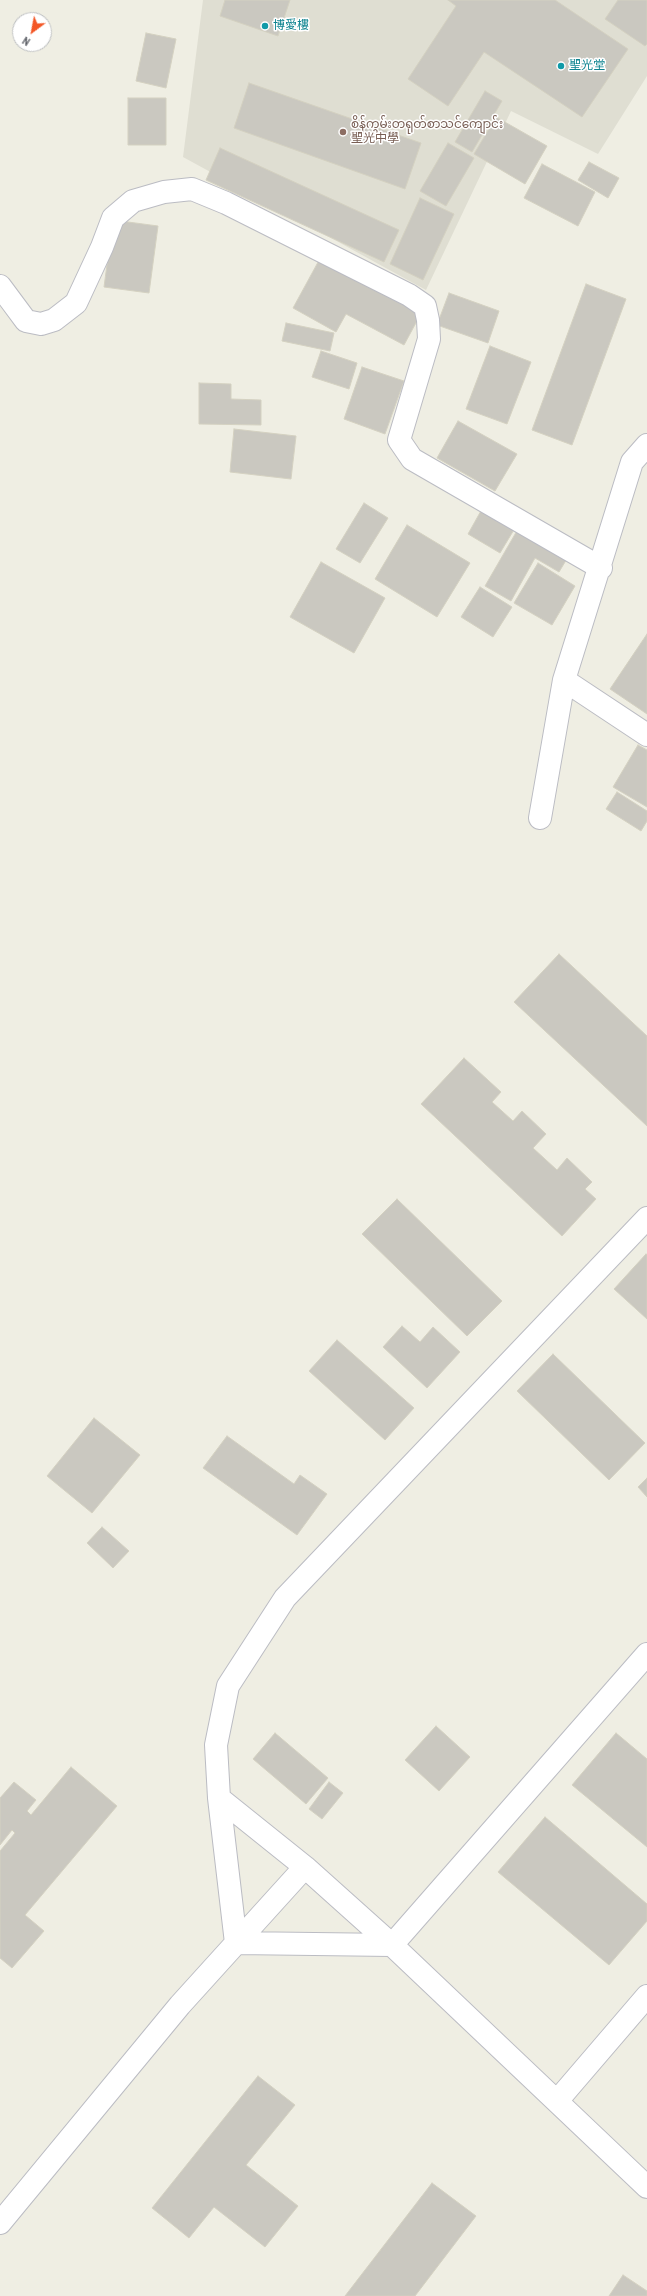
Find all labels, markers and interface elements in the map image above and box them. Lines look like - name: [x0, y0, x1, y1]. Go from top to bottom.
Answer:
- north arrow: [12, 12, 52, 52]
- place label: 博愛樓: [273, 19, 309, 33]
- marker: 博愛樓: [260, 21, 270, 31]
- text: N: [20, 34, 33, 49]
- place label: 聖光堂: [569, 59, 605, 73]
- marker: 聖光堂: [556, 61, 566, 71]
- place label: စိန်ကွမ်းတရုတ်စာသင်ကျောင်း 聖光中學: [351, 118, 503, 146]
- marker: စိန်ကွမ်းတရုတ်စာသင်ကျောင်း 聖光中學: [338, 127, 348, 137]

